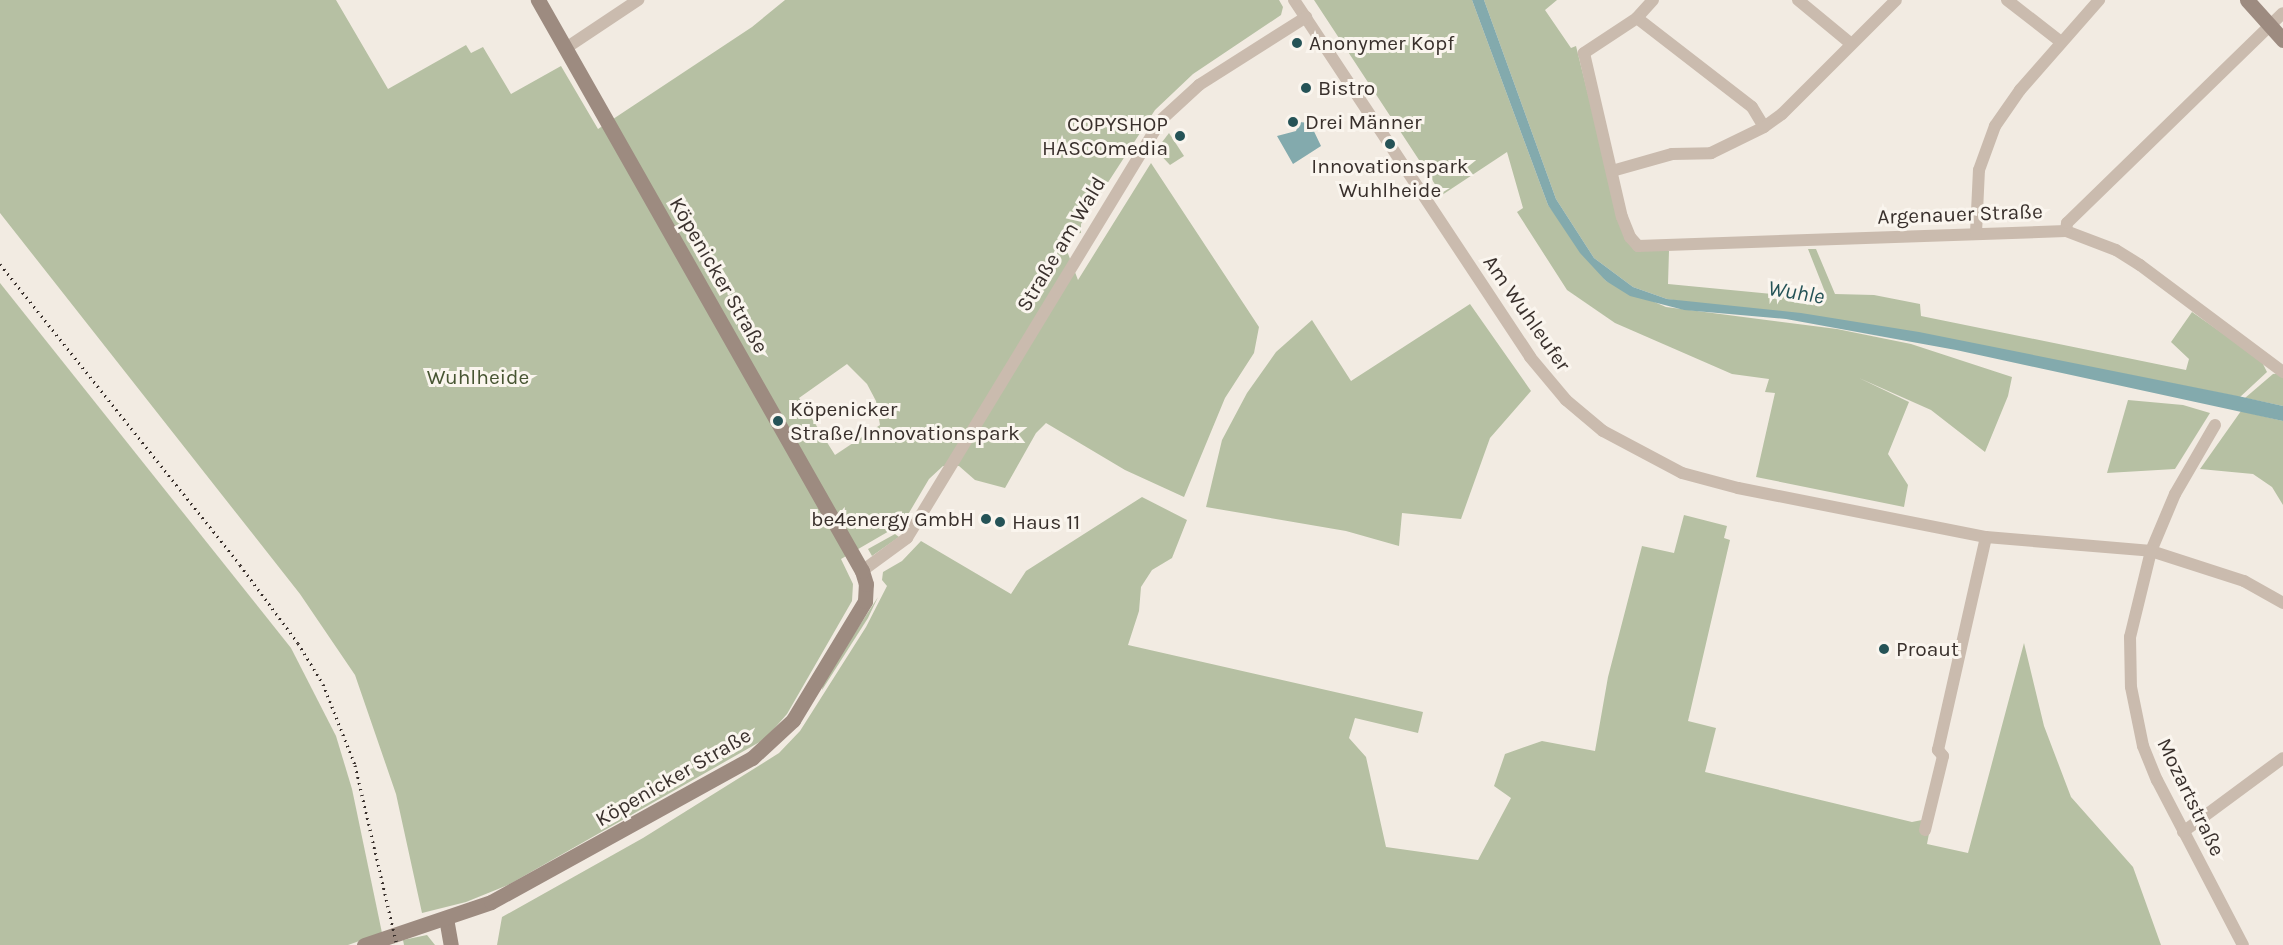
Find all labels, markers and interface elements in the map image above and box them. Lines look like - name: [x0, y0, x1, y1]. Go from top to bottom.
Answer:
- place label: Anonymer Kopf: [1309, 30, 1454, 56]
- marker: Anonymer Kopf: [1290, 36, 1304, 50]
- place label: Bistro: [1318, 75, 1375, 101]
- marker: Bistro: [1299, 81, 1313, 95]
- place label: Drei Männer: [1305, 109, 1422, 135]
- place label: COPYSHOP HASCOmedia: [1042, 111, 1168, 161]
- marker: Drei Männer: [1286, 115, 1300, 129]
- marker: COPYSHOP HASCOmedia: [1173, 129, 1187, 143]
- marker: Innovationspark Wuhlheide: [1383, 137, 1397, 151]
- place label: Innovationspark Wuhlheide: [1311, 153, 1469, 203]
- street label: Straße am Wald: [1011, 172, 1111, 316]
- street label: Köpenicker Straße: [664, 193, 774, 357]
- street label: Argenauer Straße: [1877, 199, 2043, 229]
- street label: Am Wuhleufer: [1478, 250, 1576, 376]
- water label: Wuhle: [1766, 276, 1826, 310]
- park label: Wuhlheide: [427, 364, 529, 390]
- place label: Köpenicker Straße/Innovationspark: [790, 396, 1020, 446]
- marker: Köpenicker Straße/Innovationspark: [771, 414, 785, 428]
- place label: be4energy GmbH: [811, 506, 974, 532]
- place label: Haus 11: [1012, 509, 1080, 535]
- marker: be4energy GmbH: [979, 512, 993, 526]
- marker: Haus 11: [993, 515, 1007, 529]
- place label: Proaut: [1896, 636, 1959, 662]
- marker: Proaut: [1877, 642, 1891, 656]
- street label: Köpenicker Straße: [591, 722, 755, 832]
- street label: Mozartstraße: [2152, 734, 2230, 860]

